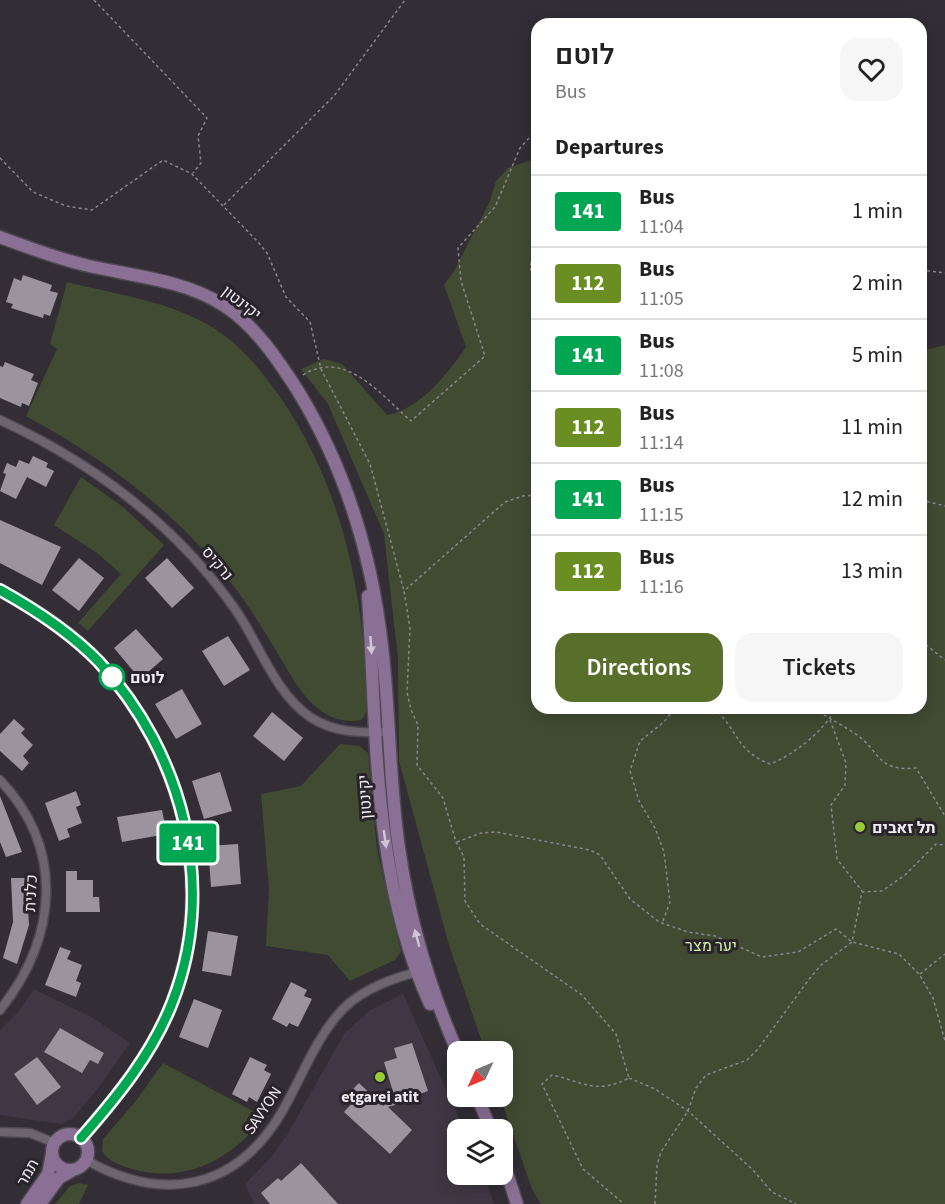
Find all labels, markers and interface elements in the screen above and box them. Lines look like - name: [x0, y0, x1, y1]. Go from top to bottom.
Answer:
- text: לוטם: [555, 35, 614, 75]
- button: heart: [840, 38, 903, 101]
- text: Bus: [555, 78, 586, 106]
- text: Departures: [555, 131, 664, 163]
- text: Bus: [639, 181, 675, 213]
- text: 1 min: [852, 195, 903, 227]
- text: 141: [571, 196, 605, 226]
- text: 11:04: [639, 213, 684, 241]
- text: Bus: [639, 253, 675, 285]
- text: 2 min: [852, 267, 903, 299]
- text: 112: [571, 268, 605, 298]
- street label: יקינטון: [217, 280, 266, 325]
- text: 11:05: [639, 285, 684, 313]
- text: Bus: [639, 325, 675, 357]
- text: 5 min: [852, 339, 903, 371]
- text: 141: [571, 340, 605, 370]
- text: 11:08: [639, 357, 684, 385]
- text: Bus: [639, 397, 675, 429]
- text: 11 min: [841, 411, 903, 443]
- text: 112: [571, 412, 605, 442]
- text: 11:14: [639, 429, 684, 457]
- text: Bus: [639, 469, 675, 501]
- text: 12 min: [841, 483, 903, 515]
- text: 141: [571, 484, 605, 514]
- text: 11:15: [639, 501, 684, 529]
- text: Bus: [639, 541, 675, 573]
- street label: נרקיס: [196, 542, 238, 586]
- text: 13 min: [841, 555, 903, 587]
- text: 112: [571, 556, 605, 586]
- text: 11:16: [639, 573, 684, 601]
- button: Directions: [555, 633, 723, 702]
- button: Tickets: [735, 633, 903, 702]
- one-way arrow: [366, 635, 376, 654]
- marker: לוטם: [99, 664, 125, 690]
- place label: לוטם: [130, 667, 165, 689]
- street label: יקינטון: [352, 774, 378, 820]
- place label: תל זאבים: [872, 817, 936, 839]
- marker: תל זאבים: [853, 820, 867, 834]
- line badge: 141: [154, 824, 222, 862]
- text: 141: [171, 828, 205, 858]
- one-way arrow: [380, 830, 389, 849]
- street label: כלנית: [19, 874, 43, 912]
- one-way arrow: [412, 929, 422, 948]
- park label: יער מצר: [685, 935, 737, 957]
- north arrow: [447, 1041, 513, 1107]
- map controls: [447, 1041, 513, 1185]
- marker: etgarei atit: [373, 1070, 387, 1084]
- street label: SAVYON: [239, 1082, 287, 1139]
- place label: etgarei atit: [341, 1086, 419, 1108]
- button: layers: [447, 1119, 513, 1185]
- street label: תמר: [11, 1155, 44, 1190]

